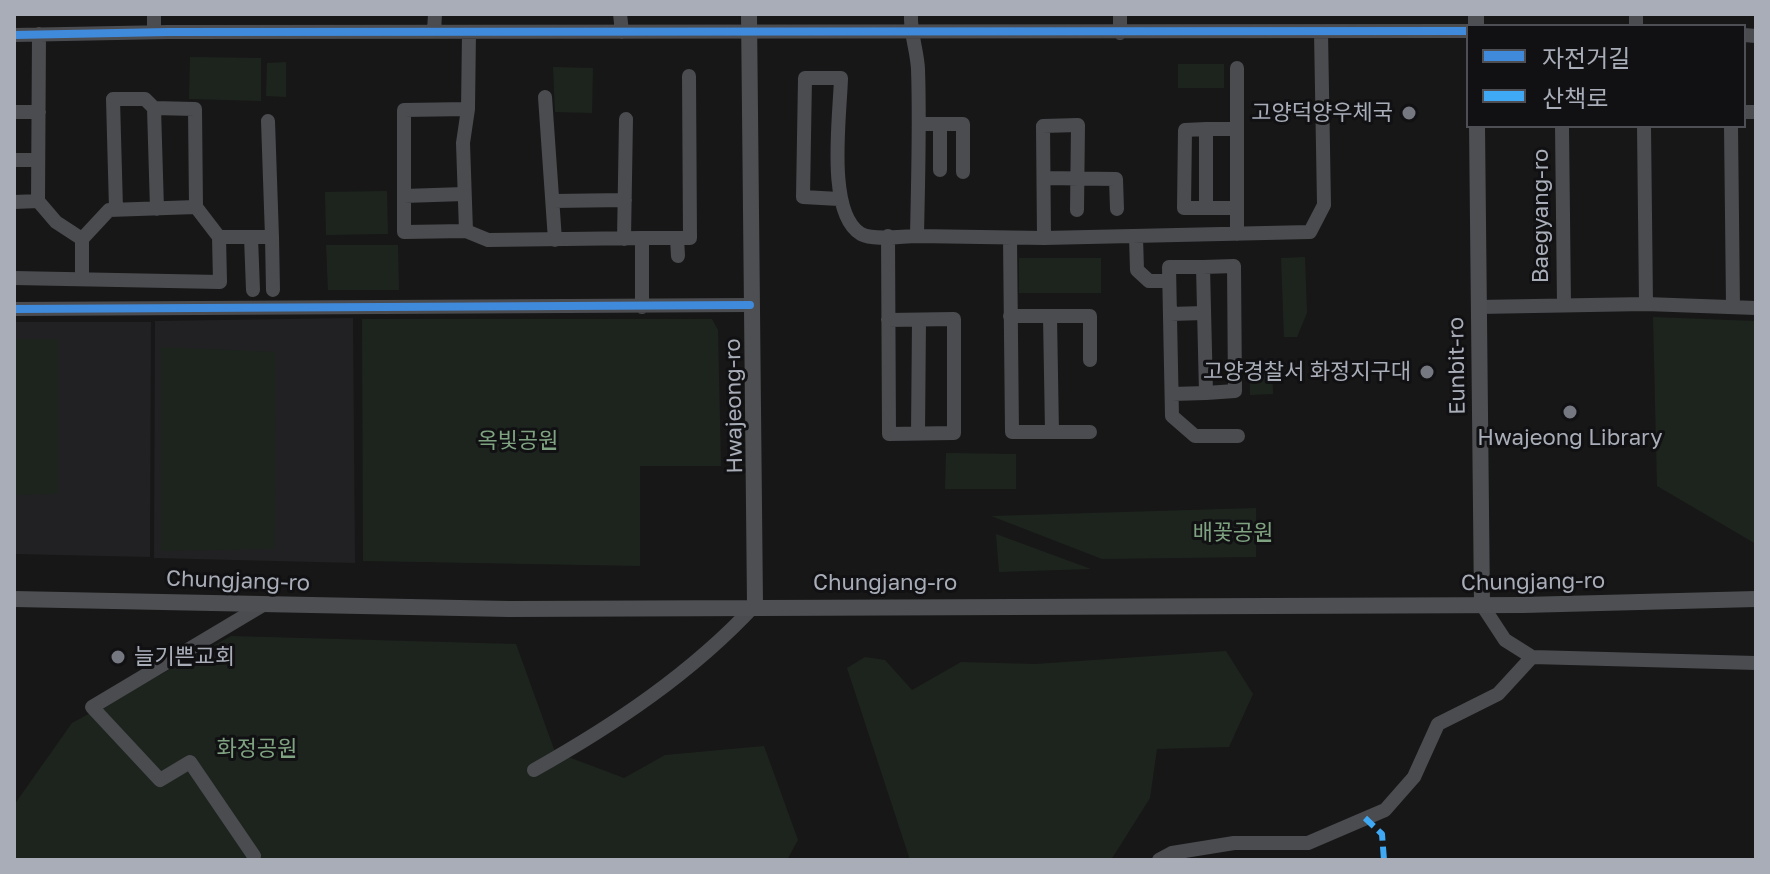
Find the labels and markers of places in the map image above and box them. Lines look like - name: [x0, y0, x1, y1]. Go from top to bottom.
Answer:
- place label: 고양덕양우체국: [1251, 100, 1393, 126]
- marker: 고양덕양우체국: [1400, 104, 1418, 122]
- place label: 고양경찰서 화정지구대: [1203, 359, 1411, 385]
- marker: 고양경찰서 화정지구대: [1418, 363, 1436, 381]
- marker: Hwajeong Library: [1561, 403, 1579, 421]
- place label: Hwajeong Library: [1477, 425, 1663, 451]
- place label: 늘기쁜교회: [134, 644, 235, 670]
- marker: 늘기쁜교회: [109, 648, 127, 666]

